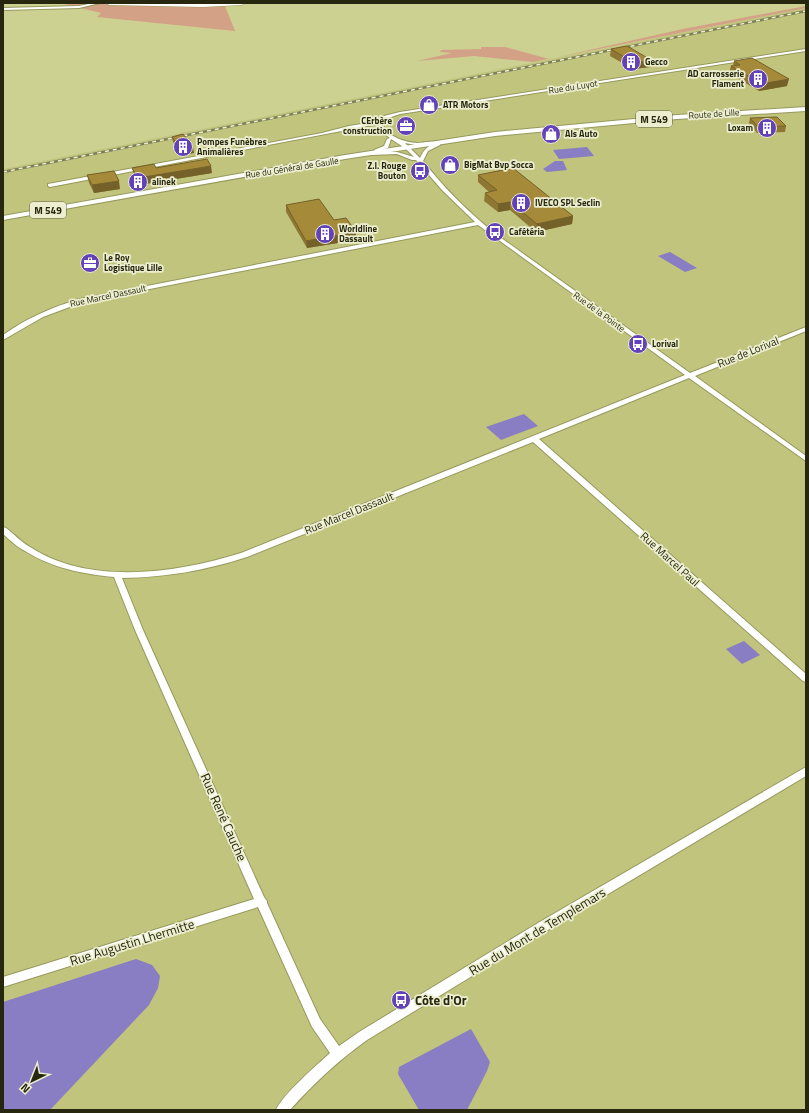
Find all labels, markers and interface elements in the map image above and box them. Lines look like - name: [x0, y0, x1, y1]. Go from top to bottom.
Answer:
- building icon: Gecco: [620, 51, 642, 73]
- place label: Gecco: [645, 55, 668, 68]
- place label: AD carrosserie Flament: [687, 67, 745, 90]
- building icon: AD carrosserie Flament: [747, 68, 769, 90]
- street label: Rue du Luyot: [547, 76, 599, 97]
- shop icon: ATR Motors: [418, 94, 440, 116]
- place label: ATR Motors: [443, 98, 489, 111]
- street label: Route de Lille: [688, 105, 740, 122]
- road number: M 549: [636, 111, 672, 127]
- place label: CErbère construction: [343, 114, 392, 137]
- office icon: CErbère construction: [395, 115, 417, 137]
- building icon: Loxam: [756, 117, 778, 139]
- place label: Loxam: [728, 121, 753, 134]
- shop icon: Als Auto: [540, 123, 562, 145]
- place label: Als Auto: [565, 127, 598, 140]
- place label: Pompes Funèbres Animalières: [197, 135, 267, 158]
- building icon: Pompes Funèbres Animalières: [172, 136, 194, 158]
- street label: Rue du Général de Gaulle: [244, 154, 340, 181]
- shop icon: BigMat Bvp Socca: [439, 154, 461, 176]
- place label: BigMat Bvp Socca: [464, 158, 534, 171]
- place label: Z.I. Rouge Bouton: [367, 159, 406, 182]
- bus stop icon: Z.I. Rouge Bouton: [409, 160, 431, 182]
- building icon: alinek: [127, 171, 149, 193]
- place label: alinek: [152, 175, 176, 188]
- building icon: IVECO SPL Seclin: [510, 192, 532, 214]
- place label: IVECO SPL Seclin: [535, 196, 600, 209]
- road number: M 549: [30, 202, 66, 218]
- bus stop icon: Cafétéria: [484, 221, 506, 243]
- place label: Worldline Dassault: [339, 222, 377, 245]
- building icon: Worldline Dassault: [314, 223, 336, 245]
- place label: Cafétéria: [509, 225, 545, 238]
- place label: Le Roy Logistique Lille: [104, 251, 163, 274]
- office icon: Le Roy Logistique Lille: [79, 252, 101, 274]
- street label: Rue Marcel Dassault: [69, 281, 148, 310]
- street label: Rue de la Pointe: [571, 288, 628, 335]
- street label: Rue de Lorival: [715, 332, 781, 372]
- bus stop icon: Lorival: [627, 333, 649, 355]
- place label: Lorival: [652, 337, 678, 350]
- street label: Rue Marcel Dassault: [302, 488, 396, 538]
- street label: Rue Marcel Paul: [637, 528, 703, 590]
- street label: Rue René Cauche: [196, 770, 252, 864]
- street label: Rue du Mont de Templemars: [465, 882, 609, 980]
- street label: Rue Augustin Lhermitte: [67, 914, 197, 970]
- bus stop icon: Côte d'Or: [390, 989, 412, 1011]
- place label: Côte d'Or: [415, 990, 467, 1010]
- north arrow: [12, 1061, 52, 1101]
- text: N: [17, 1080, 33, 1097]

